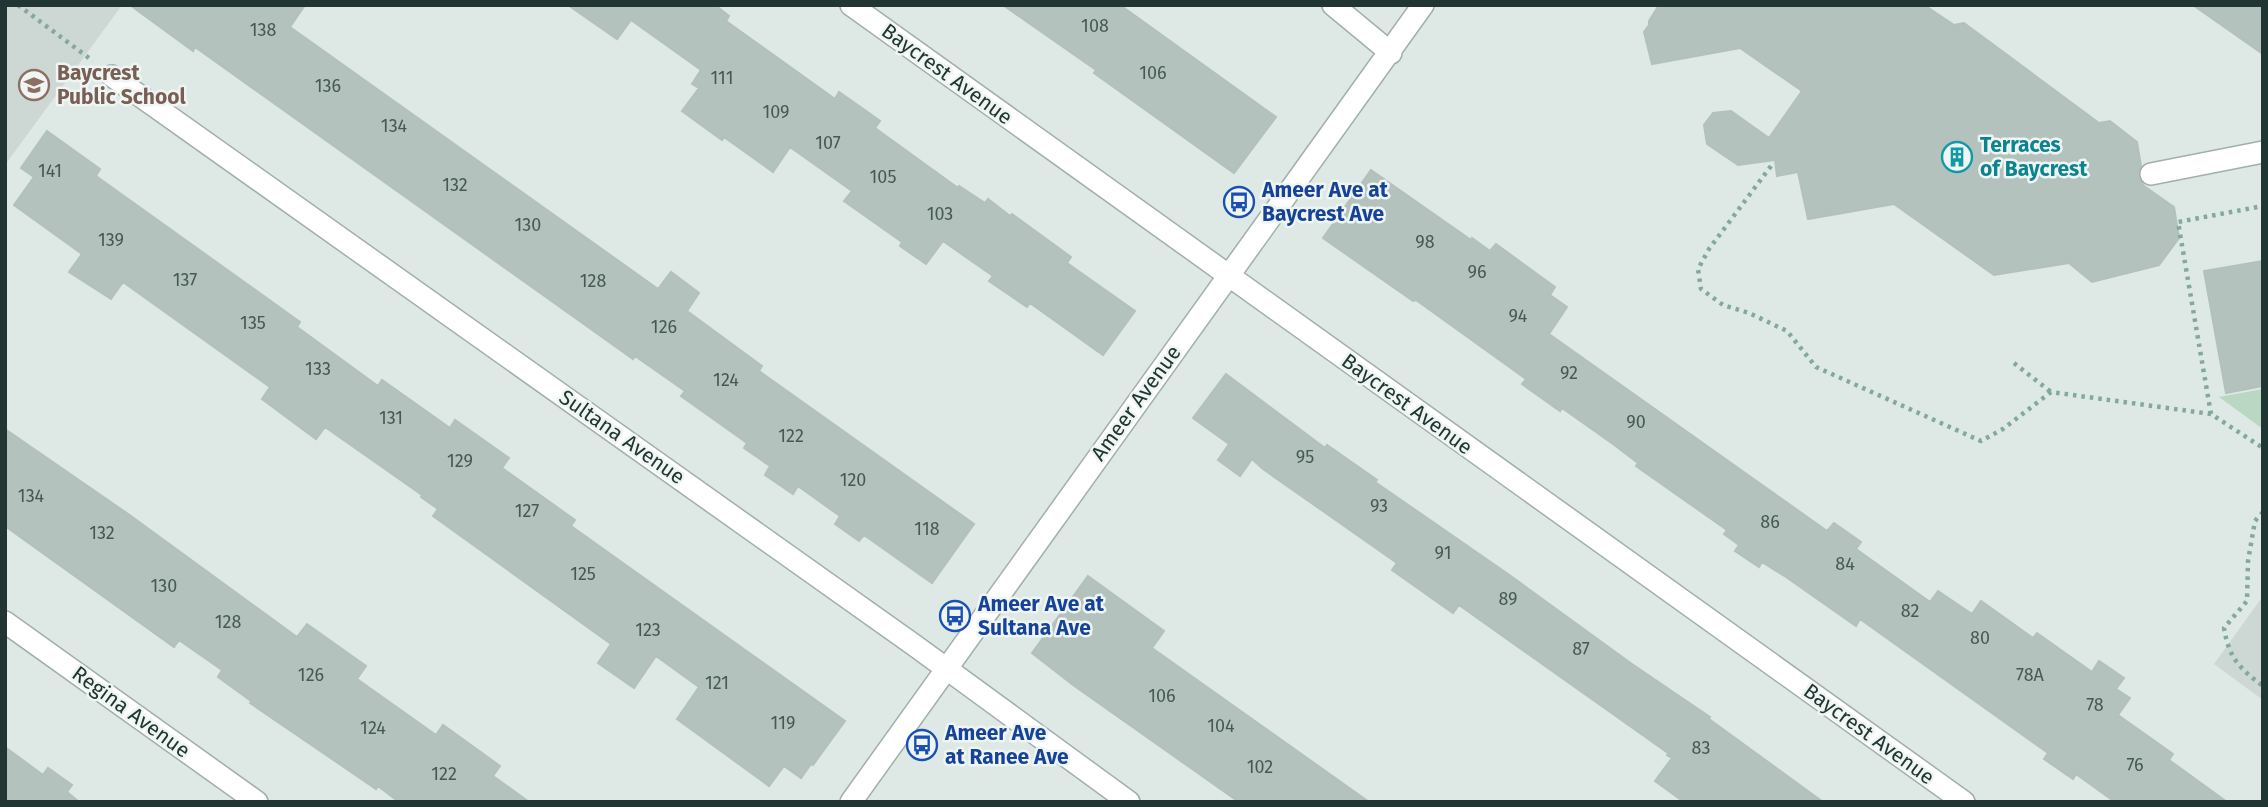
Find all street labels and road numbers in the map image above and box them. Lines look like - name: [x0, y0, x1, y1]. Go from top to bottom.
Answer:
- street label: Baycrest Avenue: [876, 18, 1018, 130]
- street label: Ameer Avenue: [1085, 340, 1187, 466]
- street label: Baycrest Avenue: [1336, 348, 1478, 460]
- street label: Sultana Avenue: [554, 384, 690, 490]
- street label: Regina Avenue: [67, 660, 195, 764]
- street label: Baycrest Avenue: [1798, 678, 1940, 790]

